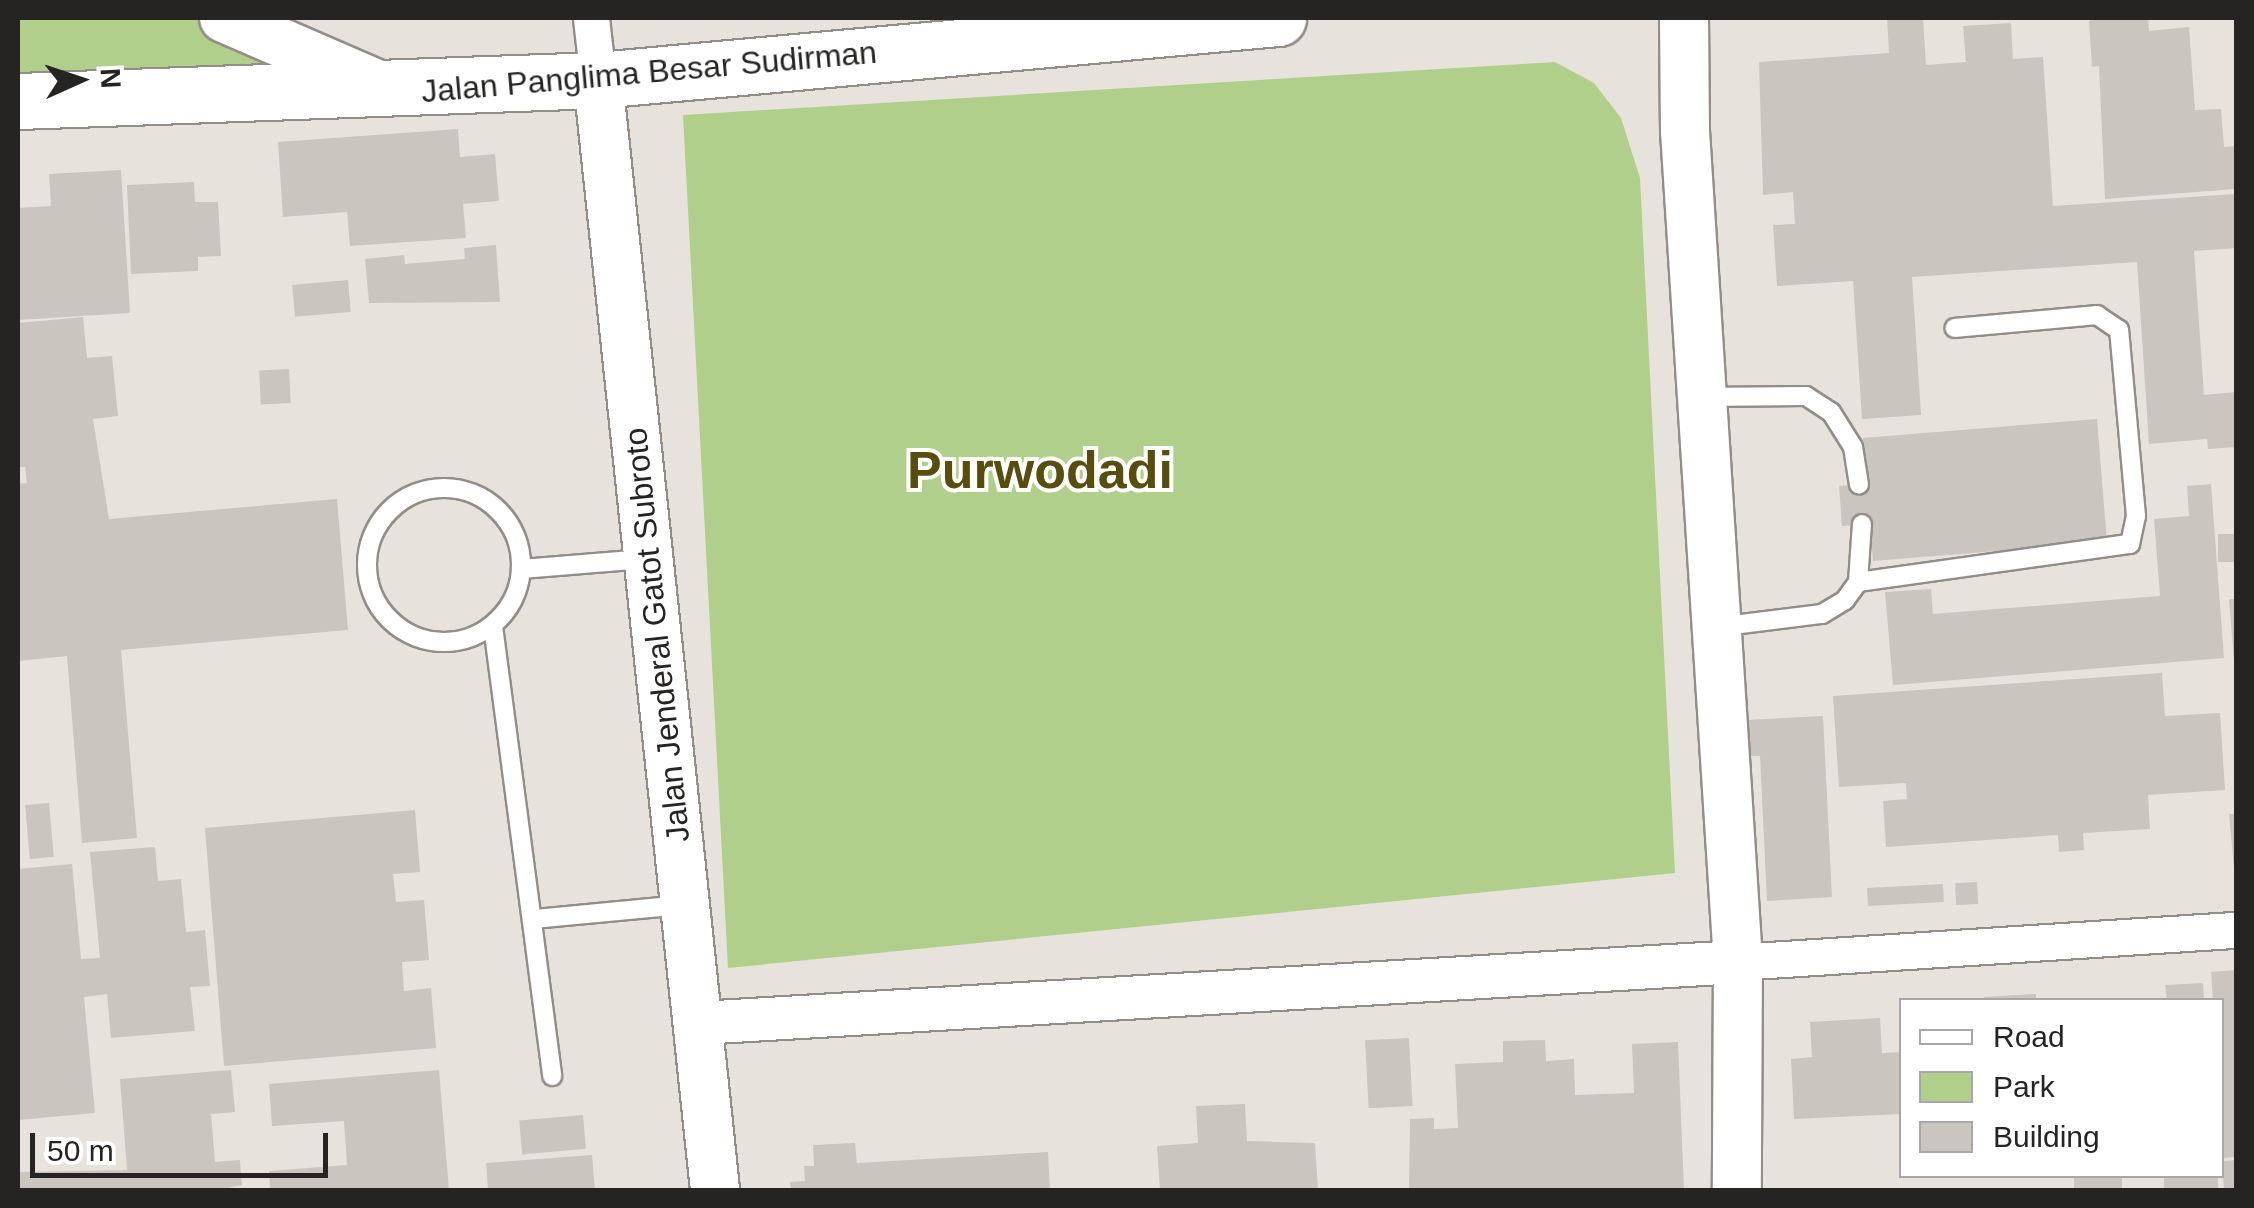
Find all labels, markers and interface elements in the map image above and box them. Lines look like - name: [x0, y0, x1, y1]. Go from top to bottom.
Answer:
- north arrow: [30, 30, 130, 130]
- street label: Jalan Panglima Besar Sudirman: [420, 33, 878, 111]
- text: N: [94, 67, 126, 89]
- street label: Jalan Jenderal Gatot Subroto: [616, 426, 698, 844]
- district label: Purwodadi: [907, 440, 1173, 502]
- legend: [1899, 998, 2224, 1178]
- text: Road: [1993, 1020, 2065, 1053]
- text: Park: [1993, 1070, 2055, 1103]
- scale bar: [35, 1113, 332, 1175]
- text: Building: [1993, 1120, 2100, 1153]
- text: 50 m: [47, 1134, 114, 1167]

